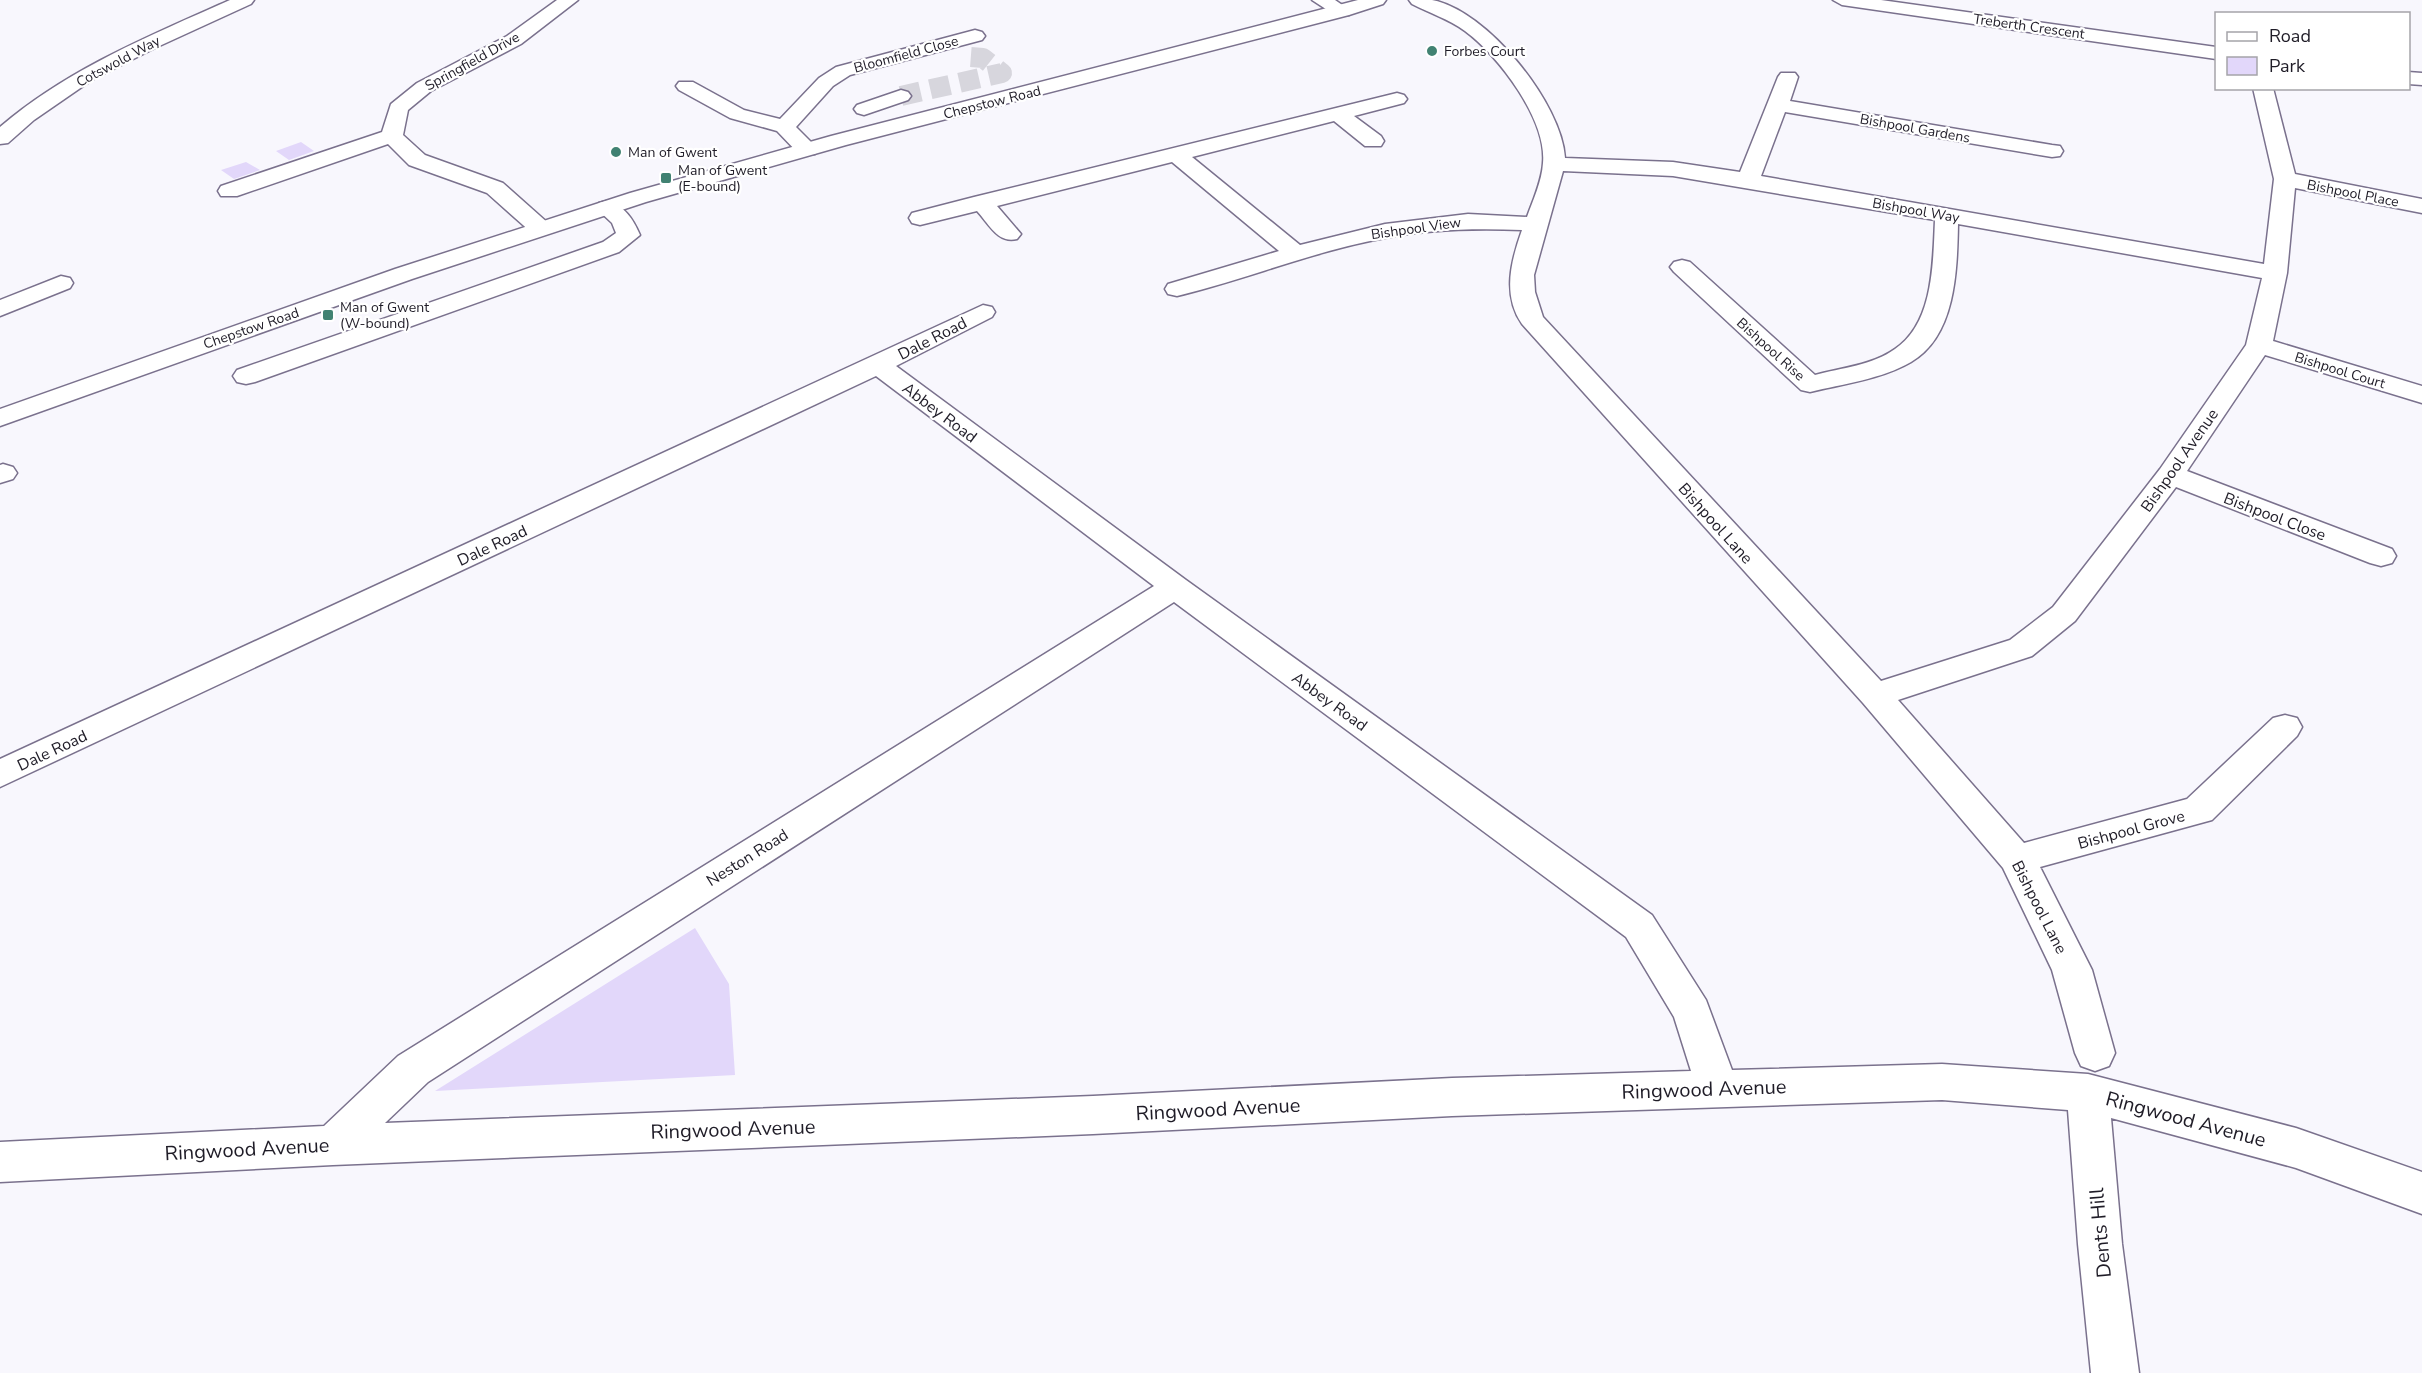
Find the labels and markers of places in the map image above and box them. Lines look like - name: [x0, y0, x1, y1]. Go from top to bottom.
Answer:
- place label: Forbes Court: [1444, 42, 1525, 61]
- marker: Forbes Court: [1425, 44, 1439, 58]
- place label: Man of Gwent: [628, 143, 717, 162]
- marker: Man of Gwent: [609, 145, 623, 159]
- place label: Man of Gwent (E-bound): [678, 161, 767, 196]
- marker: Man of Gwent (E-bound): [659, 171, 673, 185]
- place label: Man of Gwent (W-bound): [340, 298, 429, 333]
- marker: Man of Gwent (W-bound): [321, 308, 335, 322]

